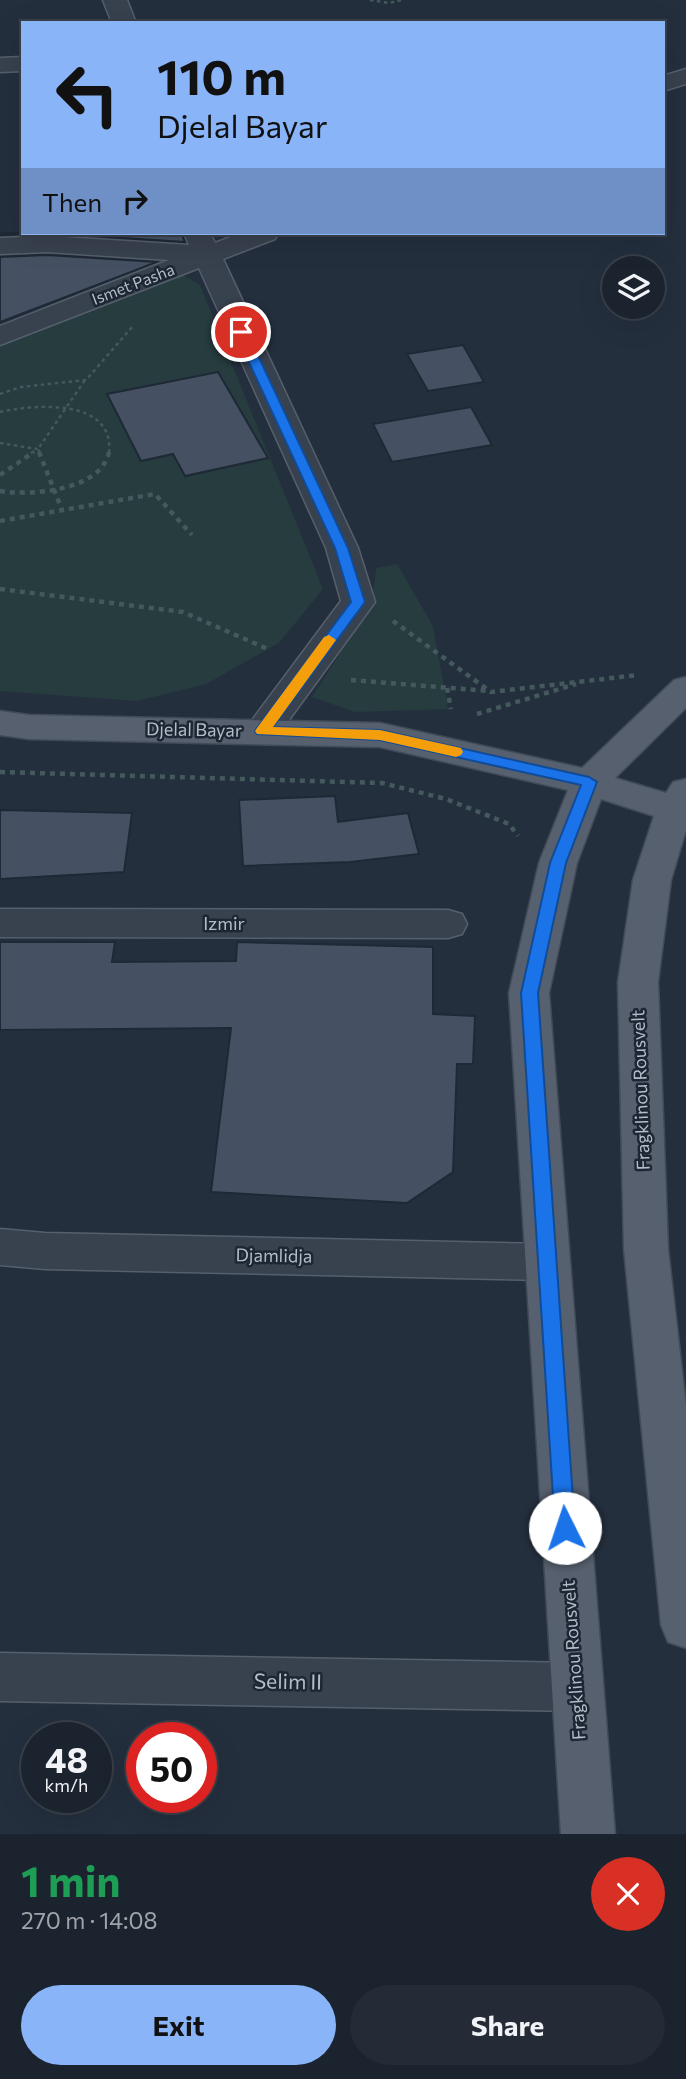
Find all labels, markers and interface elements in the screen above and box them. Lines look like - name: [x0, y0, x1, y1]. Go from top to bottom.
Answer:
- text: 110 m: [157, 45, 286, 105]
- icon: left: [42, 49, 133, 140]
- text: Djelal Bayar: [157, 105, 328, 145]
- icon: right: [116, 182, 154, 220]
- text: Then: [42, 186, 102, 217]
- map controls: [602, 256, 665, 319]
- button: layers: [602, 256, 665, 319]
- street label: Ismet Pasha: [89, 259, 177, 308]
- pin: [211, 302, 271, 362]
- icon: arrive: [222, 313, 260, 351]
- street label: Djelal Bayar: [146, 717, 242, 741]
- street label: Izmir: [203, 912, 245, 934]
- street label: Fragklinou Rousvelt: [626, 1009, 654, 1171]
- street label: Djamlidja: [236, 1243, 312, 1267]
- position arrow: [528, 1491, 602, 1565]
- street label: Fragklinou Rousvelt: [556, 1579, 590, 1741]
- street label: Selim II: [254, 1667, 322, 1694]
- speed limit sign: 50: [126, 1722, 217, 1813]
- text: 48: [45, 1737, 88, 1780]
- text: km/h: [45, 1774, 88, 1796]
- text: 1 min: [21, 1854, 121, 1906]
- button: close: [591, 1857, 665, 1931]
- text: 270 m · 14:08: [21, 1906, 158, 1934]
- button: Exit: [21, 1985, 336, 2065]
- button: Share: [350, 1985, 665, 2065]

